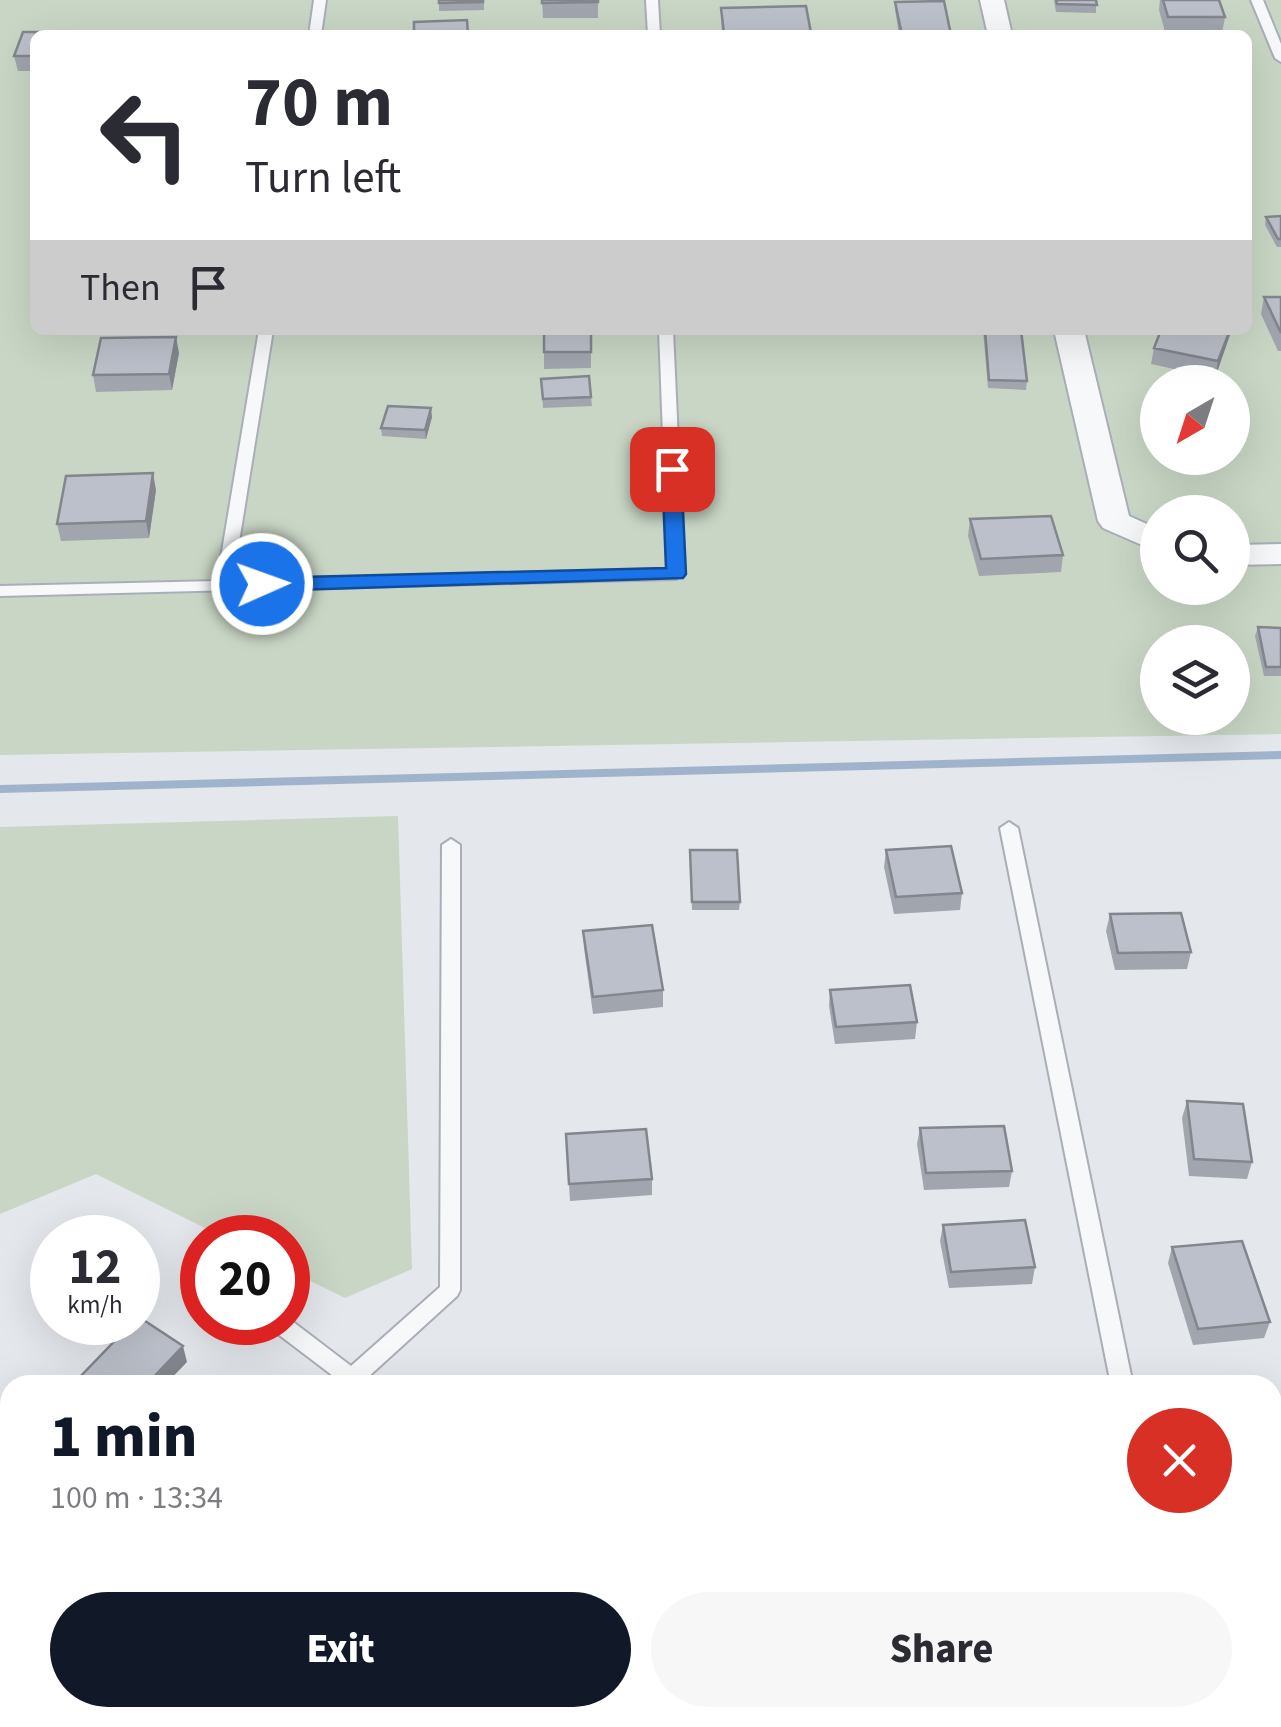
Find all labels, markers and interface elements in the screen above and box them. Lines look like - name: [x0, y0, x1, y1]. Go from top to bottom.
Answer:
- text: 70 m: [245, 53, 393, 153]
- icon: left: [80, 70, 210, 200]
- text: Turn left: [245, 146, 401, 210]
- icon: arrive: [181, 260, 236, 315]
- text: Then: [80, 261, 161, 315]
- north arrow: [1140, 365, 1250, 475]
- map controls: [1140, 365, 1250, 735]
- pin: [630, 427, 715, 512]
- icon: arrive: [645, 442, 700, 497]
- button: search: [1140, 495, 1250, 605]
- position arrow: [210, 532, 314, 636]
- button: layers: [1140, 625, 1250, 735]
- speed limit sign: 20: [180, 1215, 310, 1345]
- text: 12: [69, 1232, 121, 1303]
- text: km/h: [67, 1287, 123, 1323]
- text: 1 min: [50, 1395, 197, 1480]
- button: close: [1127, 1408, 1232, 1513]
- text: 100 m · 13:34: [50, 1475, 223, 1521]
- button: Exit: [50, 1592, 631, 1707]
- button: Share: [651, 1592, 1232, 1707]

